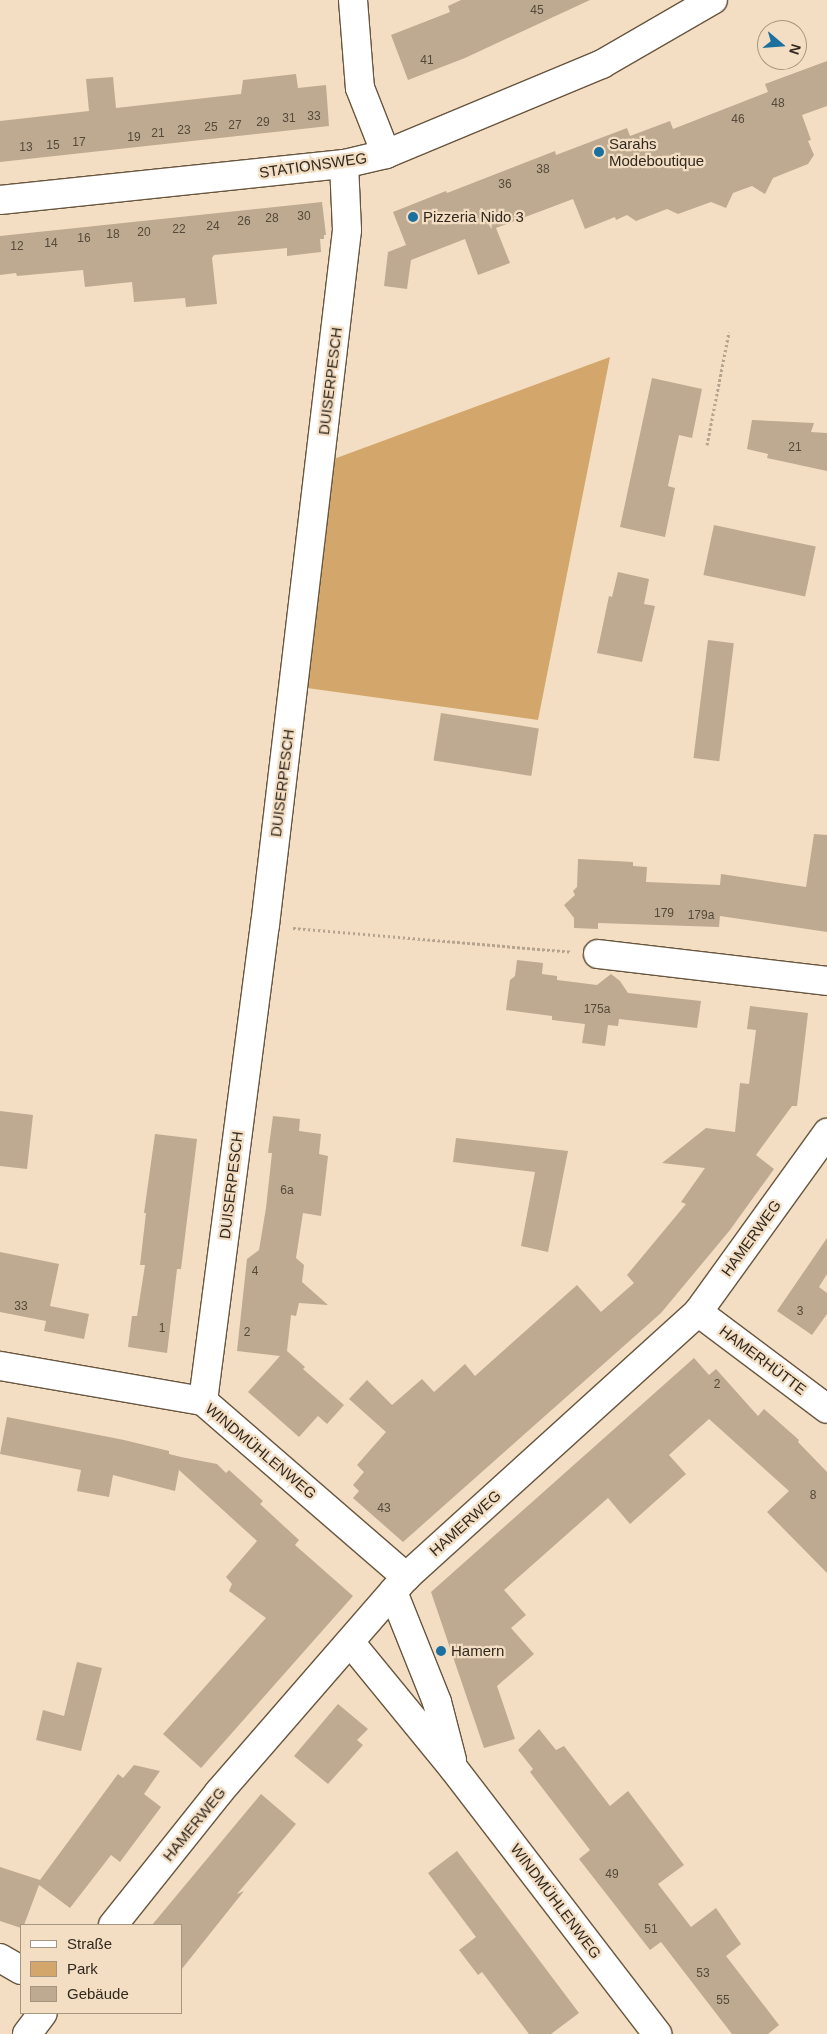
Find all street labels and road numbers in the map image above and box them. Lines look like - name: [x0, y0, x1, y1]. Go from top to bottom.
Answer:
- street label: STATIONSWEG: [258, 149, 368, 181]
- street label: DUISERPESCH: [314, 326, 346, 436]
- street label: DUISERPESCH: [266, 728, 298, 838]
- street label: DUISERPESCH: [215, 1130, 247, 1240]
- street label: HAMERWEG: [717, 1196, 785, 1280]
- street label: HAMERHÜTTE: [716, 1321, 810, 1399]
- street label: WINDMÜHLENWEG: [202, 1399, 320, 1503]
- street label: HAMERWEG: [426, 1486, 504, 1560]
- street label: HAMERWEG: [159, 1783, 229, 1865]
- street label: WINDMÜHLENWEG: [507, 1840, 605, 1962]

